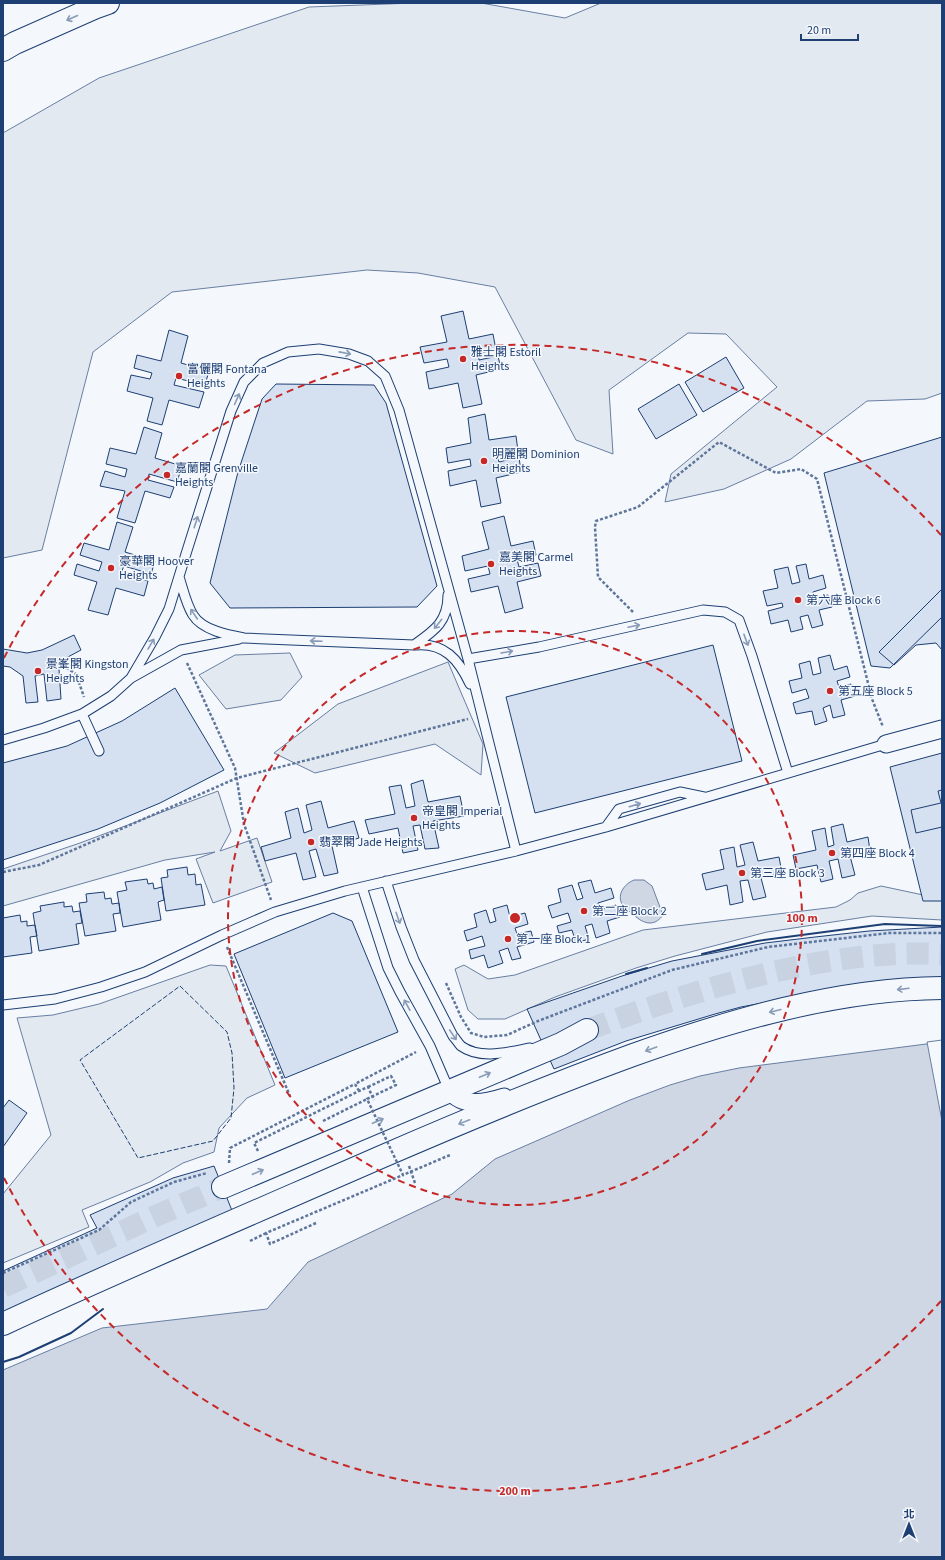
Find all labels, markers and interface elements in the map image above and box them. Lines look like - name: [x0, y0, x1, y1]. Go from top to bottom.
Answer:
- one-way arrow: [66, 15, 78, 22]
- scale bar: [801, 16, 858, 42]
- text: 20 m: [807, 22, 831, 39]
- place label: 雅士閣 Estoril Heights: [471, 344, 541, 375]
- one-way arrow: [338, 350, 351, 358]
- marker: 雅士閣 Estoril Heights: [458, 354, 468, 364]
- place label: 富儷閣 Fontana Heights: [187, 361, 267, 392]
- marker: 富儷閣 Fontana Heights: [174, 371, 184, 381]
- one-way arrow: [233, 394, 241, 406]
- place label: 明麗閣 Dominion Heights: [492, 446, 580, 477]
- marker: 明麗閣 Dominion Heights: [479, 456, 489, 466]
- place label: 嘉蘭閣 Grenville Heights: [175, 460, 258, 491]
- marker: 嘉蘭閣 Grenville Heights: [162, 470, 172, 480]
- one-way arrow: [192, 517, 200, 529]
- place label: 嘉美閣 Carmel Heights: [499, 549, 573, 580]
- place label: 豪華閣 Hoover Heights: [119, 553, 195, 584]
- marker: 嘉美閣 Carmel Heights: [486, 559, 496, 569]
- marker: 豪華閣 Hoover Heights: [106, 563, 116, 573]
- place label: 第六座 Block 6: [806, 592, 881, 609]
- marker: 第六座 Block 6: [793, 595, 803, 605]
- one-way arrow: [190, 609, 198, 620]
- one-way arrow: [434, 619, 443, 629]
- one-way arrow: [627, 621, 640, 629]
- one-way arrow: [742, 634, 750, 646]
- one-way arrow: [310, 637, 323, 644]
- one-way arrow: [148, 638, 156, 650]
- one-way arrow: [500, 648, 513, 656]
- place label: 景峯閣 Kingston Heights: [46, 656, 129, 687]
- marker: 景峯閣 Kingston Heights: [33, 666, 43, 676]
- place label: 第五座 Block 5: [838, 683, 913, 700]
- marker: 第五座 Block 5: [825, 686, 835, 696]
- one-way arrow: [628, 801, 641, 808]
- place label: 帝皇閣 Imperial Heights: [422, 803, 502, 834]
- marker: 帝皇閣 Imperial Heights: [409, 813, 419, 823]
- place label: 翡翠閣 Jade Heights: [319, 834, 422, 851]
- marker: 翡翠閣 Jade Heights: [306, 837, 316, 847]
- place label: 第四座 Block 4: [840, 845, 915, 862]
- marker: 第四座 Block 4: [827, 848, 837, 858]
- place label: 第三座 Block 3: [750, 865, 825, 882]
- marker: 第三座 Block 3: [737, 868, 747, 878]
- place label: 第二座 Block 2: [592, 903, 667, 920]
- marker: 第二座 Block 2: [579, 906, 589, 916]
- text: 100 m: [786, 910, 818, 927]
- one-way arrow: [395, 911, 402, 924]
- centre of rings: [508, 911, 522, 925]
- place label: 第一座 Block 1: [516, 931, 591, 948]
- marker: 第一座 Block 1: [503, 934, 513, 944]
- one-way arrow: [897, 985, 910, 993]
- one-way arrow: [403, 999, 410, 1011]
- one-way arrow: [769, 1007, 782, 1015]
- one-way arrow: [449, 1030, 457, 1041]
- one-way arrow: [645, 1046, 657, 1054]
- one-way arrow: [479, 1071, 491, 1079]
- one-way arrow: [372, 1116, 384, 1124]
- one-way arrow: [459, 1118, 471, 1126]
- one-way arrow: [252, 1168, 264, 1175]
- text: 200 m: [499, 1483, 531, 1500]
- north arrow: [889, 1504, 929, 1544]
- text: 北: [904, 1507, 915, 1522]

